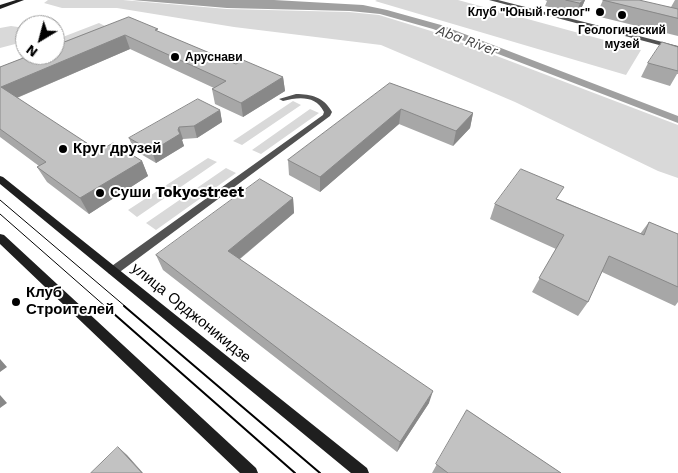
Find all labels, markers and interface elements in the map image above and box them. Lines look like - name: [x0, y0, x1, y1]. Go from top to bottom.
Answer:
- place label: Клуб "Юный геолог": [468, 5, 590, 19]
- marker: Клуб "Юный геолог": [594, 6, 606, 18]
- marker: Геологический музей: [616, 9, 628, 21]
- north arrow: [15, 15, 65, 65]
- water label: Aba River: [434, 22, 500, 60]
- place label: Геологический музей: [578, 23, 666, 51]
- text: N: [23, 42, 41, 61]
- place label: Аруснави: [185, 50, 243, 64]
- marker: Аруснави: [169, 51, 181, 63]
- place label: Круг друзей: [73, 140, 161, 158]
- marker: Круг друзей: [57, 143, 69, 155]
- place label: Суши Tokyostreet: [110, 184, 244, 202]
- marker: Суши Tokyostreet: [94, 187, 106, 199]
- street label: улица Орджоникидзе: [128, 259, 254, 367]
- place label: Клуб Строителей: [26, 284, 114, 319]
- marker: Клуб Строителей: [10, 296, 22, 308]

